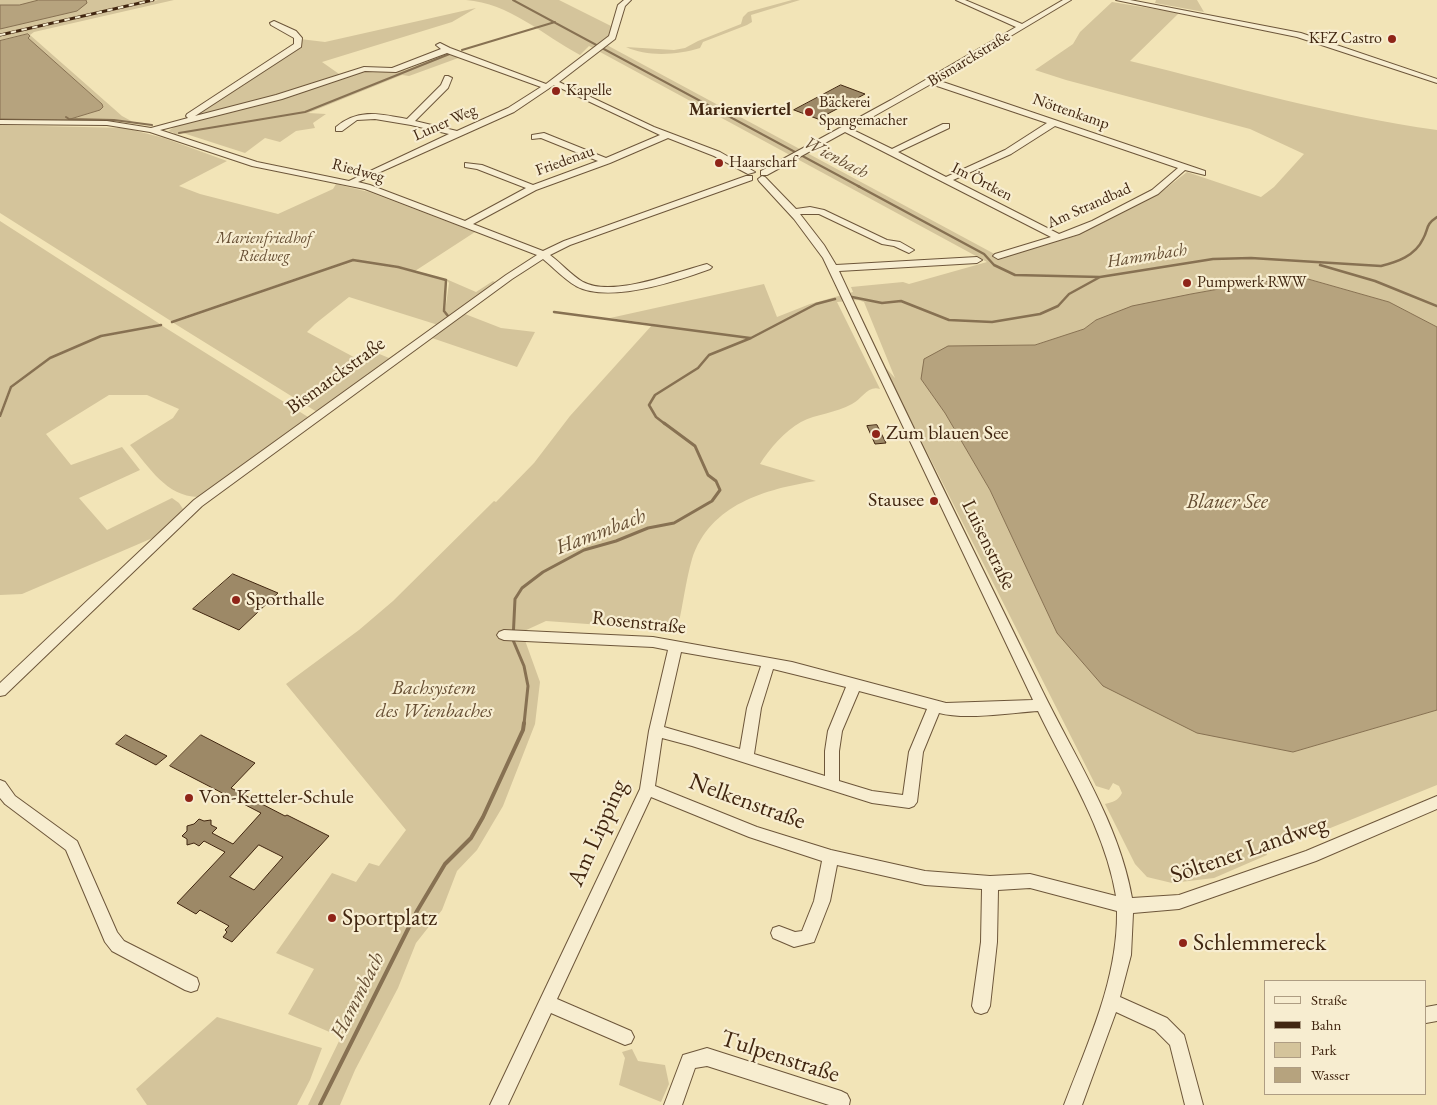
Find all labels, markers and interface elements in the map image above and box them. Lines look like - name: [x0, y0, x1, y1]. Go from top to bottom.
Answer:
- street label: Bismarckstraße: [924, 27, 1014, 91]
- place label: KFZ Castro: [1309, 29, 1382, 49]
- marker: KFZ Castro: [1386, 33, 1398, 45]
- place label: Kapelle: [566, 81, 612, 101]
- marker: Kapelle: [550, 85, 562, 97]
- street label: Nöttenkamp: [1030, 90, 1112, 134]
- place label: Bäckerei Spangemacher: [819, 93, 908, 131]
- district label: Marienviertel: [689, 99, 791, 121]
- street label: Luner Weg: [410, 101, 480, 145]
- marker: Bäckerei Spangemacher: [803, 106, 815, 118]
- water label: Wienbach: [800, 132, 872, 184]
- street label: Friedenau: [533, 142, 597, 180]
- place label: Haarscharf: [729, 153, 797, 173]
- street label: Riedweg: [330, 155, 386, 187]
- marker: Haarscharf: [713, 157, 725, 169]
- street label: Im Örtken: [948, 158, 1016, 206]
- street label: Am Strandbad: [1044, 179, 1134, 233]
- park label: Marienfriedhof Riedweg: [216, 229, 312, 267]
- water label: Hammbach: [1105, 239, 1189, 273]
- place label: Pumpwerk RWW: [1197, 273, 1307, 293]
- marker: Pumpwerk RWW: [1181, 277, 1193, 289]
- street label: Bismarckstraße: [282, 332, 390, 420]
- place label: Zum blauen See: [886, 422, 1009, 446]
- marker: Zum blauen See: [870, 428, 882, 440]
- place label: Stausee: [868, 489, 924, 513]
- water label: Blauer See: [1186, 489, 1268, 515]
- marker: Stausee: [928, 495, 940, 507]
- street label: Luisenstraße: [956, 496, 1020, 594]
- water label: Hammbach: [553, 503, 649, 561]
- place label: Sporthalle: [246, 588, 324, 612]
- marker: Sporthalle: [230, 594, 242, 606]
- street label: Rosenstraße: [591, 606, 687, 640]
- park label: Bachsystem des Wienbaches: [376, 677, 492, 724]
- street label: Nelkenstraße: [685, 768, 809, 836]
- street label: Am Lipping: [562, 775, 634, 891]
- place label: Von-Ketteler-Schule: [199, 786, 354, 810]
- marker: Von-Ketteler-Schule: [183, 792, 195, 804]
- street label: Söltener Landweg: [1167, 810, 1331, 890]
- place label: Sportplatz: [342, 904, 437, 932]
- marker: Sportplatz: [326, 912, 338, 924]
- place label: Schlemmereck: [1193, 929, 1326, 957]
- marker: Schlemmereck: [1177, 937, 1189, 949]
- water label: Hammbach: [325, 948, 391, 1044]
- legend: [1264, 980, 1427, 1095]
- text: Straße: [1311, 990, 1347, 1009]
- text: Bahn: [1311, 1015, 1341, 1034]
- street label: Tulpenstraße: [717, 1024, 843, 1090]
- text: Park: [1311, 1040, 1337, 1059]
- text: Wasser: [1311, 1065, 1350, 1084]

